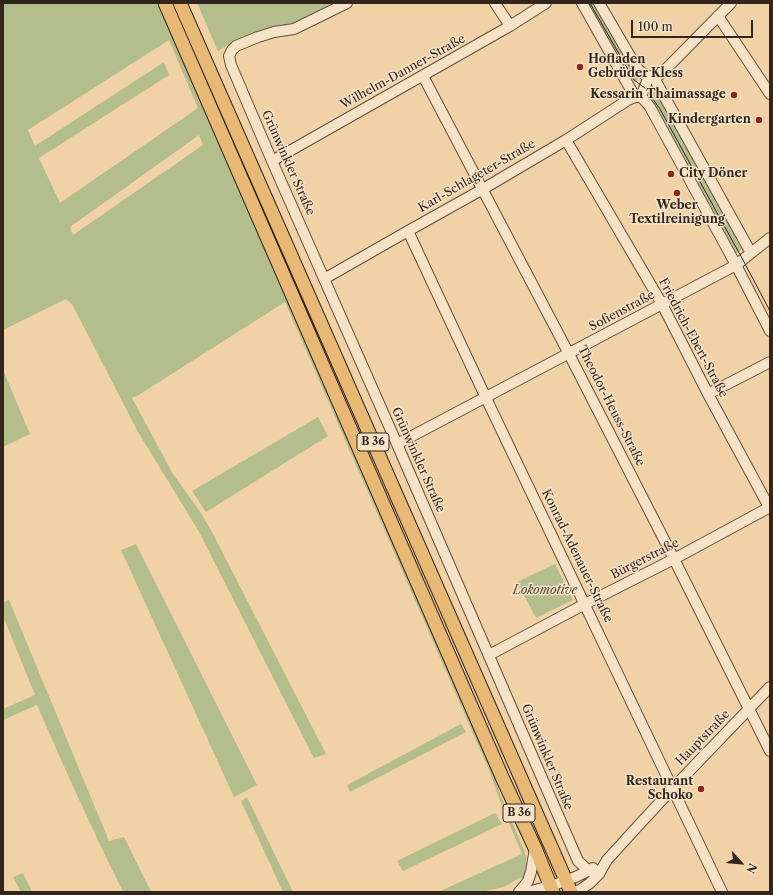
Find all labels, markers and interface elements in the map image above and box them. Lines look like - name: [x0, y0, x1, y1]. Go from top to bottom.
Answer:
- scale bar: [633, 12, 755, 38]
- text: 100 m: [638, 19, 673, 34]
- street label: Wilhelm-Danner-Straße: [338, 32, 468, 112]
- place label: Hofladen Gebrüder Kless: [588, 53, 683, 81]
- marker: Hofladen Gebrüder Kless: [575, 62, 585, 72]
- place label: Kessarin Thaimassage: [590, 88, 726, 102]
- marker: Kessarin Thaimassage: [729, 90, 739, 100]
- street label: Grünwinkler Straße: [258, 108, 318, 218]
- place label: Kindergarten: [668, 113, 751, 127]
- marker: Kindergarten: [754, 115, 764, 125]
- street label: Karl-Schlageter-Straße: [416, 137, 538, 215]
- place label: City Döner: [679, 167, 747, 181]
- marker: City Döner: [666, 169, 676, 179]
- marker: Weber Textilreinigung: [672, 188, 682, 198]
- place label: Weber Textilreinigung: [629, 199, 725, 227]
- street label: Friedrich-Ebert-Straße: [655, 276, 731, 400]
- street label: Sofienstraße: [587, 288, 657, 334]
- street label: Theodor-Heuss-Straße: [574, 343, 648, 469]
- street label: Grünwinkler Straße: [388, 405, 448, 515]
- road number: B 36: [357, 433, 389, 451]
- street label: Konrad-Adenauer-Straße: [538, 487, 616, 625]
- street label: Bürgerstraße: [609, 536, 681, 582]
- park label: Lokomotive: [513, 584, 577, 598]
- street label: Grünwinkler Straße: [518, 702, 576, 812]
- street label: Hauptstraße: [673, 707, 733, 769]
- place label: Restaurant Schoko: [626, 775, 693, 803]
- marker: Restaurant Schoko: [696, 784, 706, 794]
- road number: B 36: [503, 804, 535, 822]
- north arrow: [721, 843, 761, 883]
- text: N: [743, 861, 760, 876]

